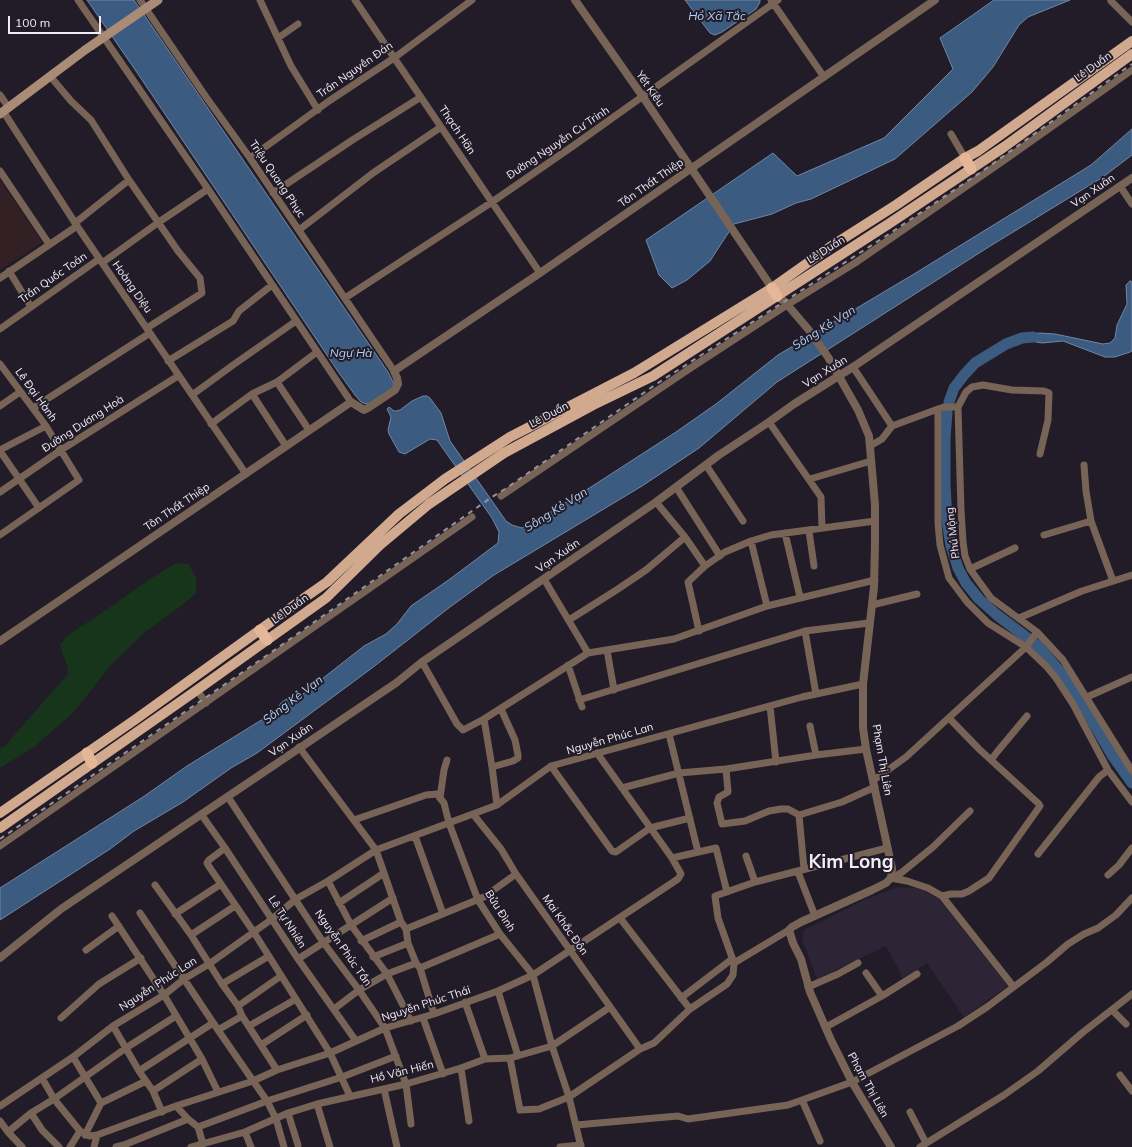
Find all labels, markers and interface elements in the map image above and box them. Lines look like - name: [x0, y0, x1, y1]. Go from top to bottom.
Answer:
- scale bar: [10, 8, 103, 34]
- water label: Hồ Xã Tắc: [688, 9, 746, 23]
- text: 100 m: [15, 15, 50, 30]
- street label: Trần Nguyên Đán: [315, 39, 395, 101]
- street label: Lê Duẩn: [1072, 49, 1114, 85]
- street label: Yết Kiêu: [633, 69, 667, 109]
- street label: Thạch Hãn: [436, 103, 478, 157]
- street label: Đường Nguyễn Cư Trinh: [504, 104, 612, 182]
- street label: Triệu Quang Phục: [246, 138, 308, 220]
- street label: Tôn Thất Thiệp: [616, 156, 686, 210]
- street label: Vạn Xuân: [1069, 171, 1117, 211]
- street label: Lê Duẩn: [805, 233, 847, 267]
- street label: Trần Quốc Toản: [16, 250, 90, 306]
- street label: Hoàng Diệu: [109, 258, 155, 316]
- water label: Sông Kẻ Vạn: [790, 303, 858, 353]
- water label: Ngự Hà: [330, 346, 372, 360]
- street label: Vạn Xuân: [800, 353, 850, 391]
- street label: Lê Đại Hành: [12, 366, 60, 424]
- street label: Đường Dương Hoà: [40, 393, 126, 455]
- street label: Lê Duẩn: [527, 399, 571, 431]
- street label: Tôn Thất Thiệp: [142, 480, 212, 534]
- water label: Sông Kẻ Vạn: [522, 485, 590, 535]
- street label: Phú Mộng: [943, 507, 963, 559]
- street label: Vạn Xuân: [534, 536, 582, 576]
- street label: Lê Duẩn: [269, 591, 311, 627]
- water label: Sông Kẻ Vạn: [260, 673, 326, 727]
- street label: Vạn Xuân: [267, 720, 315, 760]
- street label: Nguyễn Phúc Lan: [565, 720, 655, 758]
- street label: Phạm Thị Liên: [869, 723, 895, 797]
- district label: Kim Long: [809, 851, 893, 873]
- street label: Bửu Đình: [482, 888, 518, 934]
- street label: Mai Khắc Đôn: [539, 892, 591, 958]
- street label: Lê Tự Nhiên: [265, 893, 309, 951]
- street label: Nguyễn Phúc Tần: [312, 907, 374, 989]
- street label: Nguyễn Phúc Lan: [117, 954, 199, 1014]
- street label: Nguyễn Phúc Thái: [380, 983, 472, 1025]
- street label: Phạm Thị Liên: [845, 1050, 891, 1120]
- street label: Hồ Văn Hiến: [369, 1058, 435, 1086]

